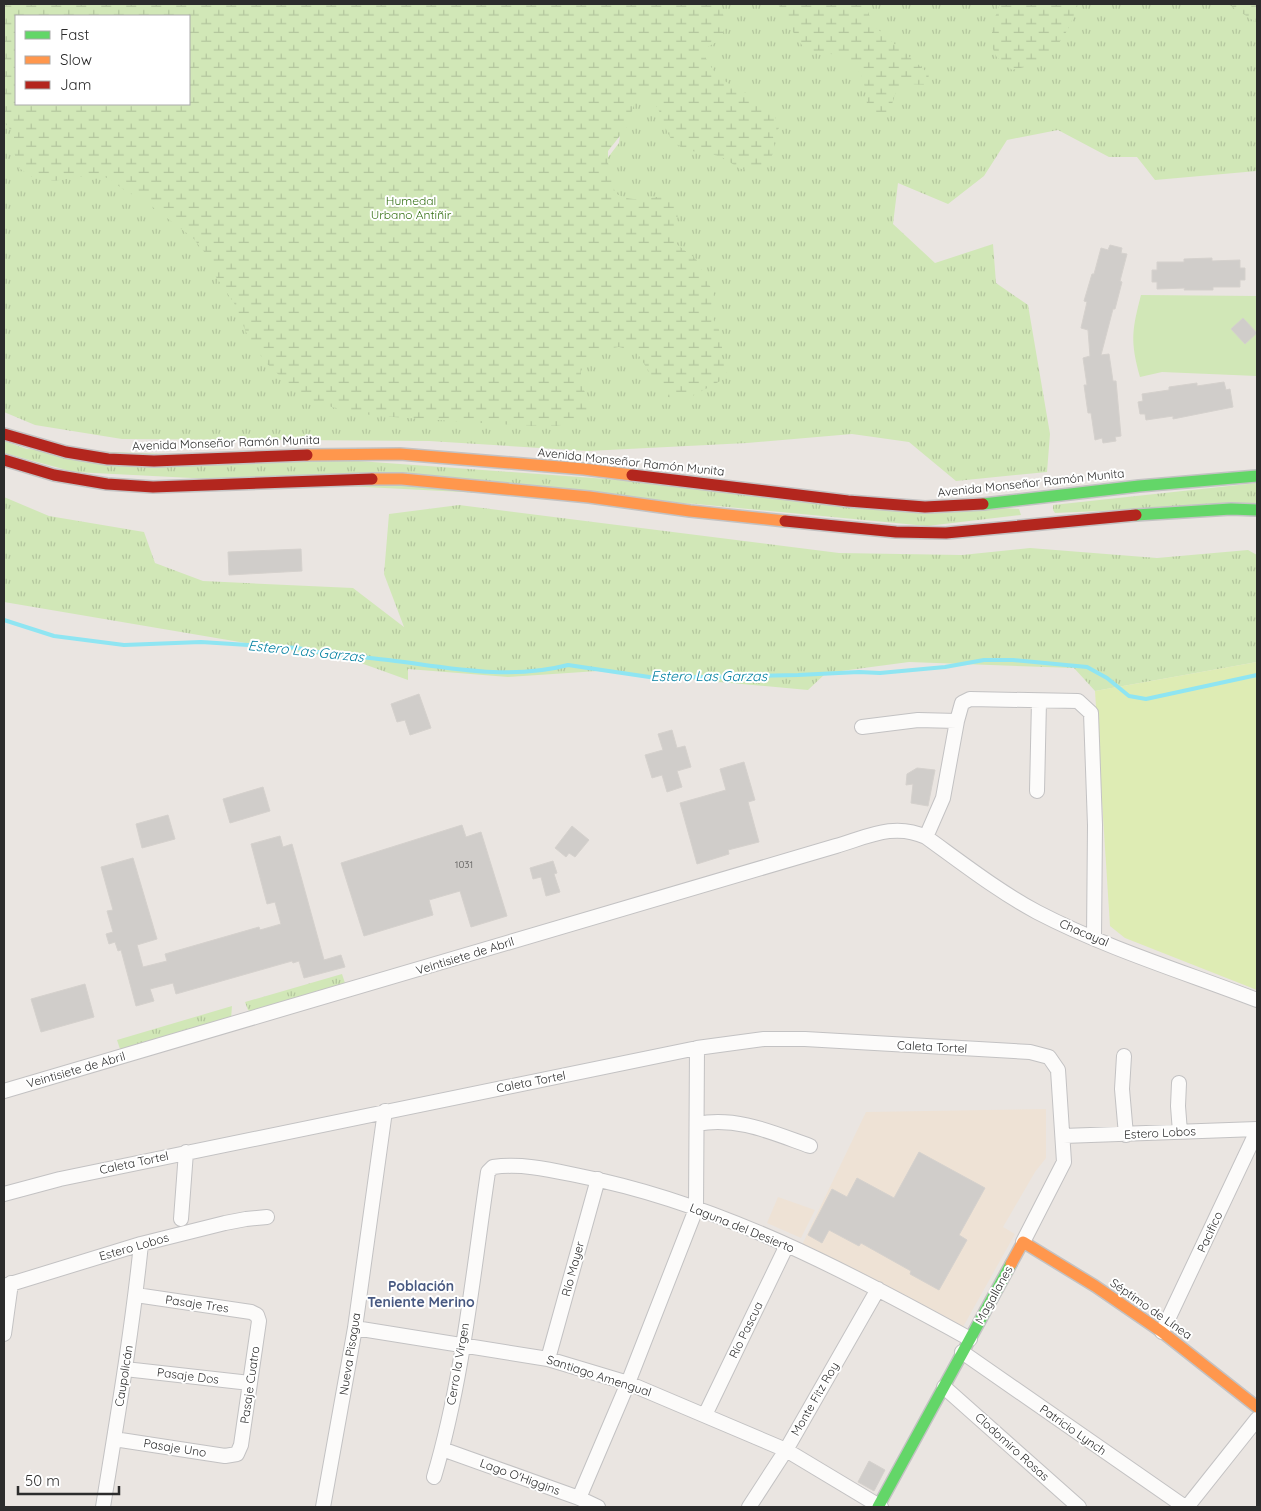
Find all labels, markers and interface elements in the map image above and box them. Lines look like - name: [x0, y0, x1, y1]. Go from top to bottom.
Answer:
- legend: [15, 15, 190, 105]
- text: Fast: [60, 25, 89, 44]
- text: Slow: [60, 50, 92, 69]
- text: Jam: [60, 75, 91, 94]
- park label: Humedal Urbano Antiñir: [371, 193, 452, 222]
- street label: Avenida Monseñor Ramón Munita: [132, 432, 320, 453]
- street label: Avenida Monseñor Ramón Munita: [537, 444, 725, 479]
- street label: Avenida Monseñor Ramón Munita: [937, 465, 1125, 500]
- water label: Estero Las Garzas: [247, 636, 366, 666]
- water label: Estero Las Garzas: [651, 667, 769, 685]
- house number: 1031: [455, 858, 473, 871]
- street label: Chacayal: [1057, 915, 1111, 950]
- street label: Veintisiete de Abril: [414, 933, 516, 978]
- street label: Caleta Tortel: [896, 1037, 968, 1056]
- street label: Veintisiete de Abril: [25, 1048, 127, 1091]
- street label: Caleta Tortel: [495, 1067, 567, 1096]
- street label: Estero Lobos: [1124, 1123, 1197, 1142]
- street label: Caleta Tortel: [98, 1148, 170, 1177]
- street label: Laguna del Desierto: [688, 1200, 797, 1255]
- street label: Pacifico: [1194, 1209, 1226, 1255]
- street label: Estero Lobos: [97, 1229, 171, 1264]
- street label: Río Mayer: [558, 1239, 587, 1298]
- street label: Magallanes: [971, 1263, 1016, 1326]
- street label: Séptimo de Línea: [1108, 1275, 1195, 1342]
- district label: Población Teniente Merino: [367, 1277, 475, 1311]
- street label: Pasaje Tres: [164, 1292, 230, 1315]
- street label: Río Pascua: [725, 1299, 766, 1361]
- street label: Nueva Pisagua: [336, 1312, 363, 1396]
- street label: Cerro la Virgen: [443, 1322, 472, 1406]
- street label: Caupolicán: [111, 1344, 136, 1408]
- street label: Pasaje Cuatro: [237, 1345, 262, 1425]
- street label: Santiago Amengual: [545, 1352, 653, 1400]
- street label: Monte Fitz Roy: [787, 1359, 842, 1438]
- street label: Pasaje Dos: [156, 1364, 220, 1387]
- street label: Patricio Lynch: [1037, 1401, 1109, 1458]
- street label: Clodomiro Rosas: [972, 1409, 1053, 1484]
- street label: Pasaje Uno: [143, 1435, 208, 1460]
- street label: Lago O'Higgins: [478, 1455, 563, 1498]
- scale bar: [18, 1464, 119, 1496]
- text: 50 m: [25, 1471, 60, 1490]

